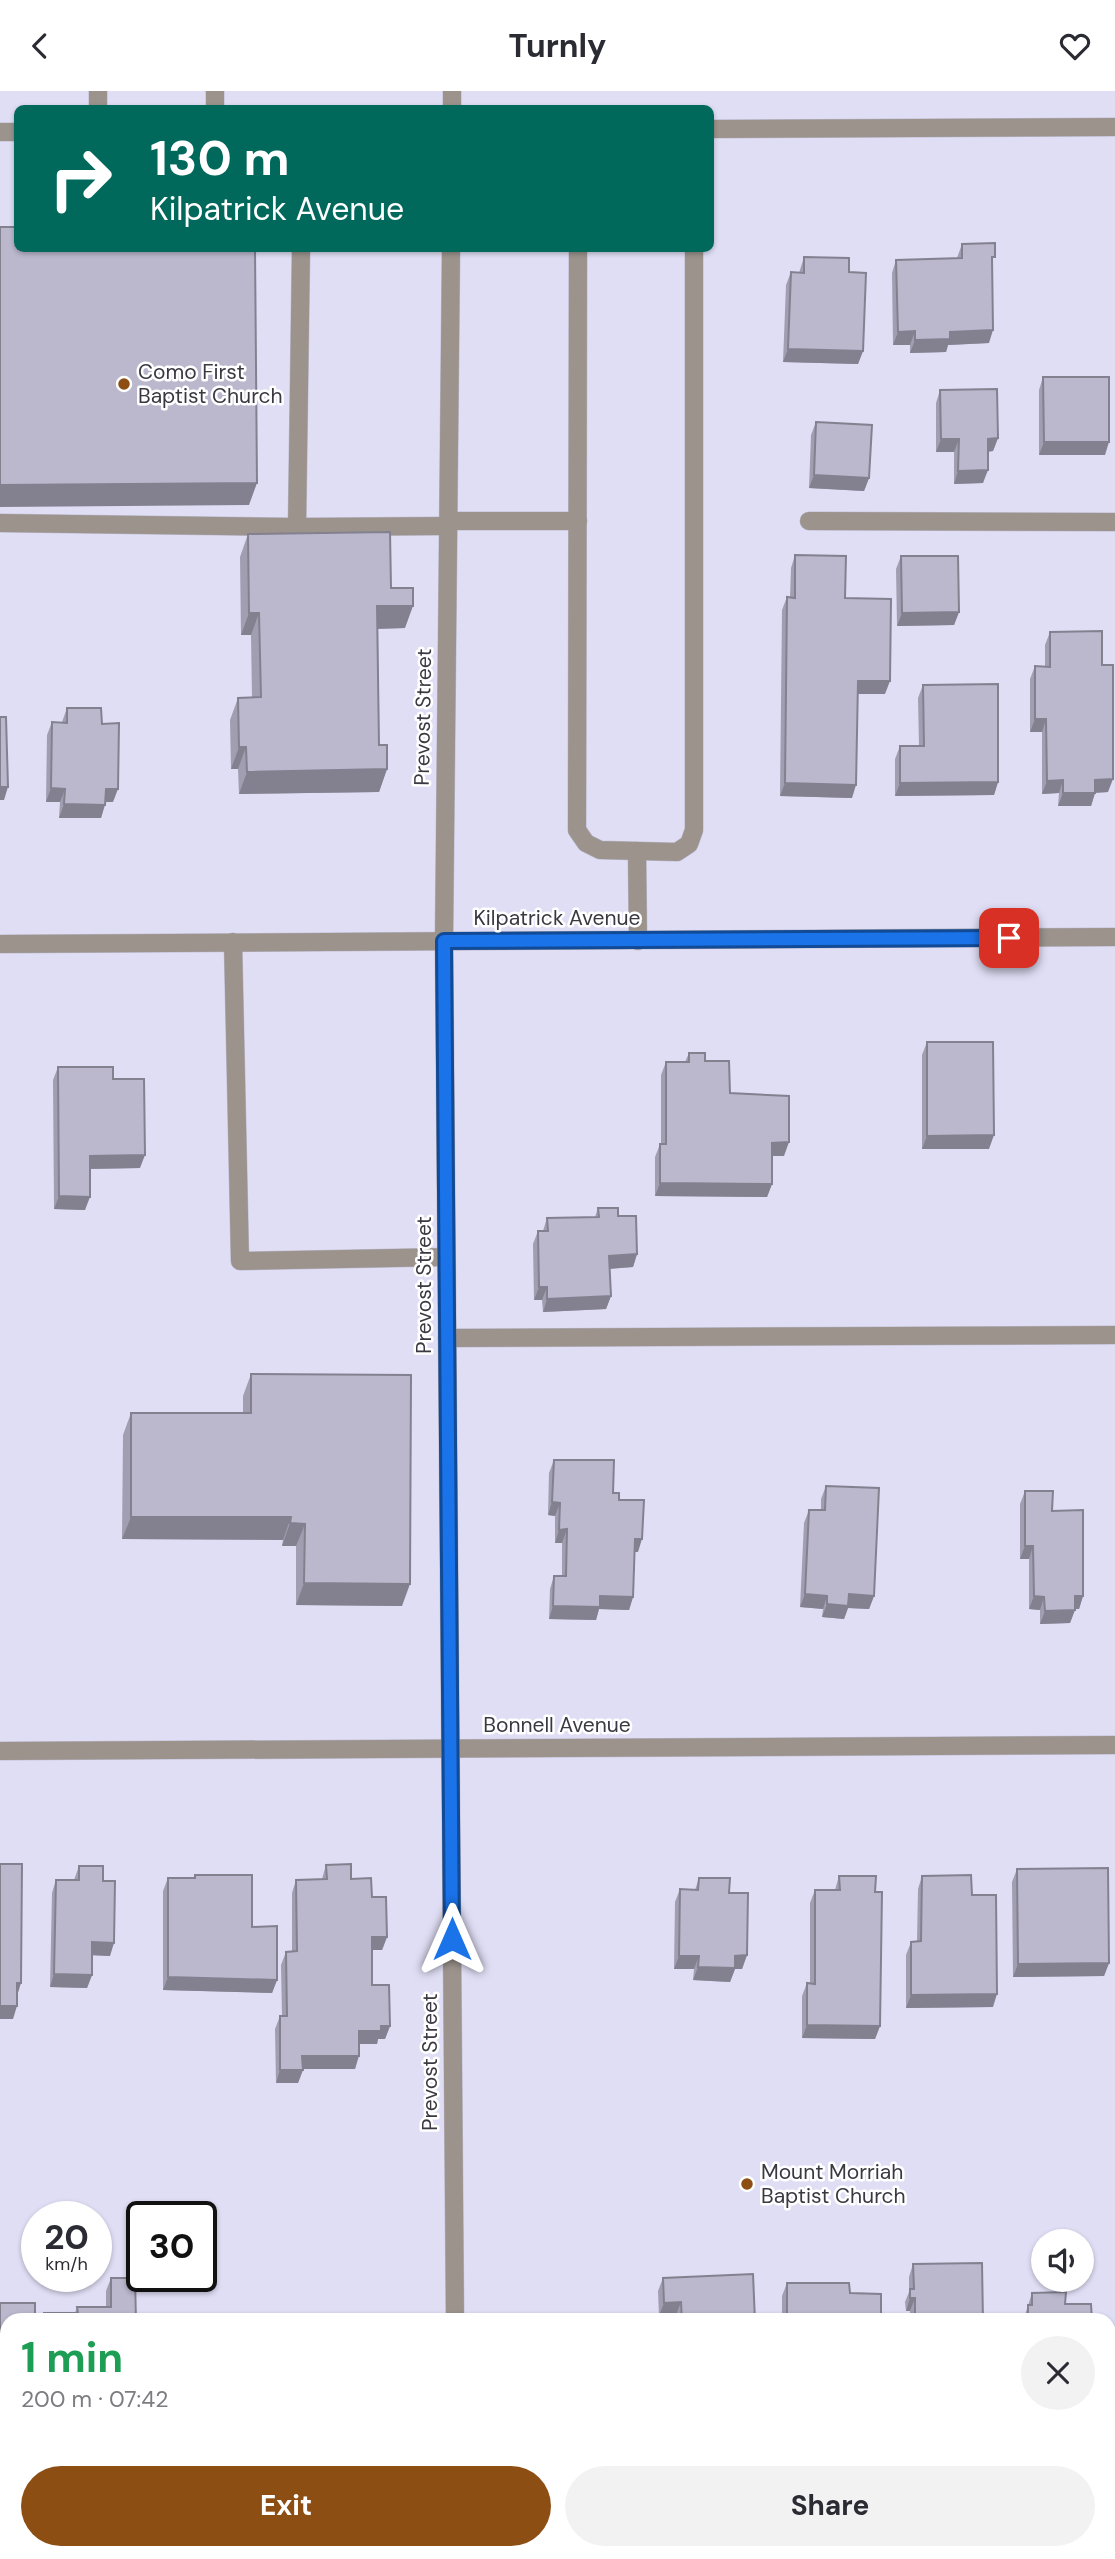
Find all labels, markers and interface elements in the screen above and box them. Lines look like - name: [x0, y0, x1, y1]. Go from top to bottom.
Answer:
- text: Turnly: [509, 25, 606, 67]
- icon: back: [21, 27, 59, 65]
- icon: heart: [1056, 27, 1094, 65]
- text: 130 m: [150, 126, 290, 190]
- icon: right: [35, 133, 126, 224]
- text: Kilpatrick Avenue: [150, 188, 404, 230]
- place label: Como First Baptist Church: [138, 358, 283, 410]
- marker: Como First Baptist Church: [116, 376, 132, 392]
- street label: Prevost Street: [408, 648, 438, 786]
- street label: Kilpatrick Avenue: [474, 904, 640, 932]
- pin: [979, 908, 1039, 968]
- icon: arrive: [990, 919, 1028, 957]
- street label: Prevost Street: [410, 1216, 438, 1354]
- street label: Bonnell Avenue: [483, 1711, 631, 1739]
- position arrow: [415, 1902, 489, 1976]
- street label: Prevost Street: [416, 1993, 444, 2131]
- place label: Mount Morriah Baptist Church: [761, 2158, 906, 2210]
- marker: Mount Morriah Baptist Church: [739, 2176, 755, 2192]
- speed limit sign: 30: [126, 2201, 217, 2292]
- text: 20: [44, 2214, 89, 2260]
- map controls: [1031, 2229, 1094, 2292]
- button: sound: [1031, 2229, 1094, 2292]
- text: km/h: [45, 2252, 88, 2276]
- text: 1 min: [21, 2330, 123, 2385]
- button: close: [1021, 2336, 1095, 2410]
- text: 200 m · 07:42: [21, 2384, 168, 2414]
- button: Exit: [21, 2466, 551, 2546]
- button: Share: [565, 2466, 1095, 2546]

